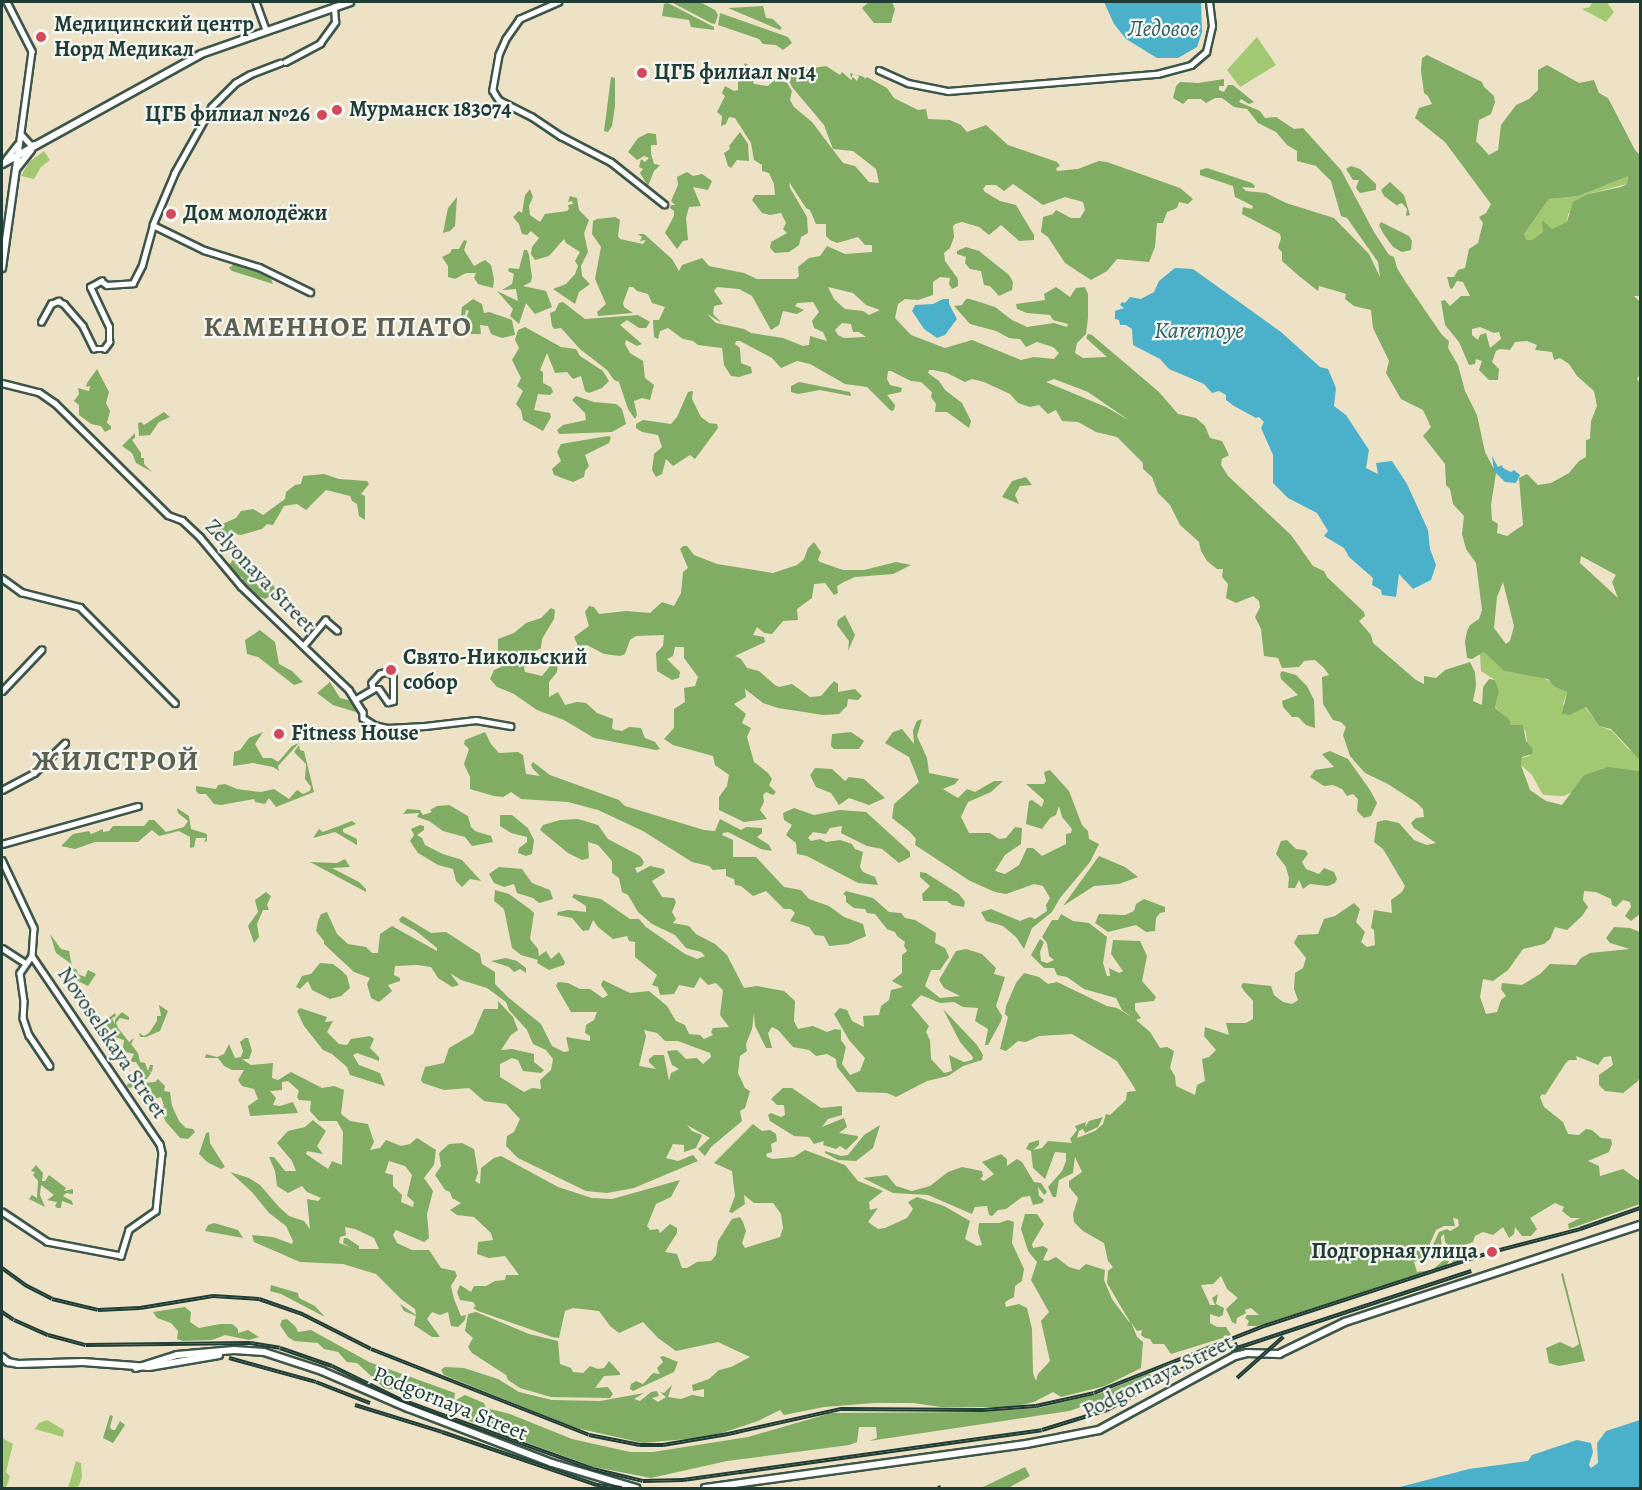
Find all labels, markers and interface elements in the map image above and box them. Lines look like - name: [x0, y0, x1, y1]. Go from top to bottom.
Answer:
- place label: Медицинский центр Норд Медикал: [54, 11, 254, 62]
- water label: Ледовое: [1127, 15, 1199, 43]
- marker: Медицинский центр Норд Медикал: [32, 28, 50, 46]
- place label: ЦГБ филиал №14: [654, 60, 816, 86]
- marker: ЦГБ филиал №14: [635, 66, 649, 80]
- place label: Мурманск 183074: [349, 97, 512, 123]
- place label: ЦГБ филиал №26: [145, 102, 310, 128]
- marker: Мурманск 183074: [330, 103, 344, 117]
- marker: ЦГБ филиал №26: [315, 108, 329, 122]
- place label: Дом молодёжи: [183, 201, 328, 227]
- marker: Дом молодёжи: [164, 207, 178, 221]
- district label: КАМЕННОЕ ПЛАТО: [203, 310, 473, 344]
- water label: Karernoye: [1154, 317, 1244, 345]
- street label: Zelyonaya Street: [199, 514, 321, 638]
- place label: Свято-Никольский собор: [403, 644, 587, 696]
- marker: Свято-Никольский собор: [384, 663, 398, 677]
- place label: Fitness House: [291, 721, 419, 747]
- marker: Fitness House: [272, 727, 286, 741]
- district label: ЖИЛСТРОЙ: [32, 744, 200, 778]
- street label: Novoselskaya Street: [51, 962, 173, 1124]
- place label: Подгорная улица: [1311, 1239, 1478, 1265]
- marker: Подгорная улица: [1483, 1243, 1501, 1261]
- street label: Podgornaya Street: [1078, 1329, 1238, 1425]
- street label: Podgornaya Street: [369, 1361, 531, 1447]

